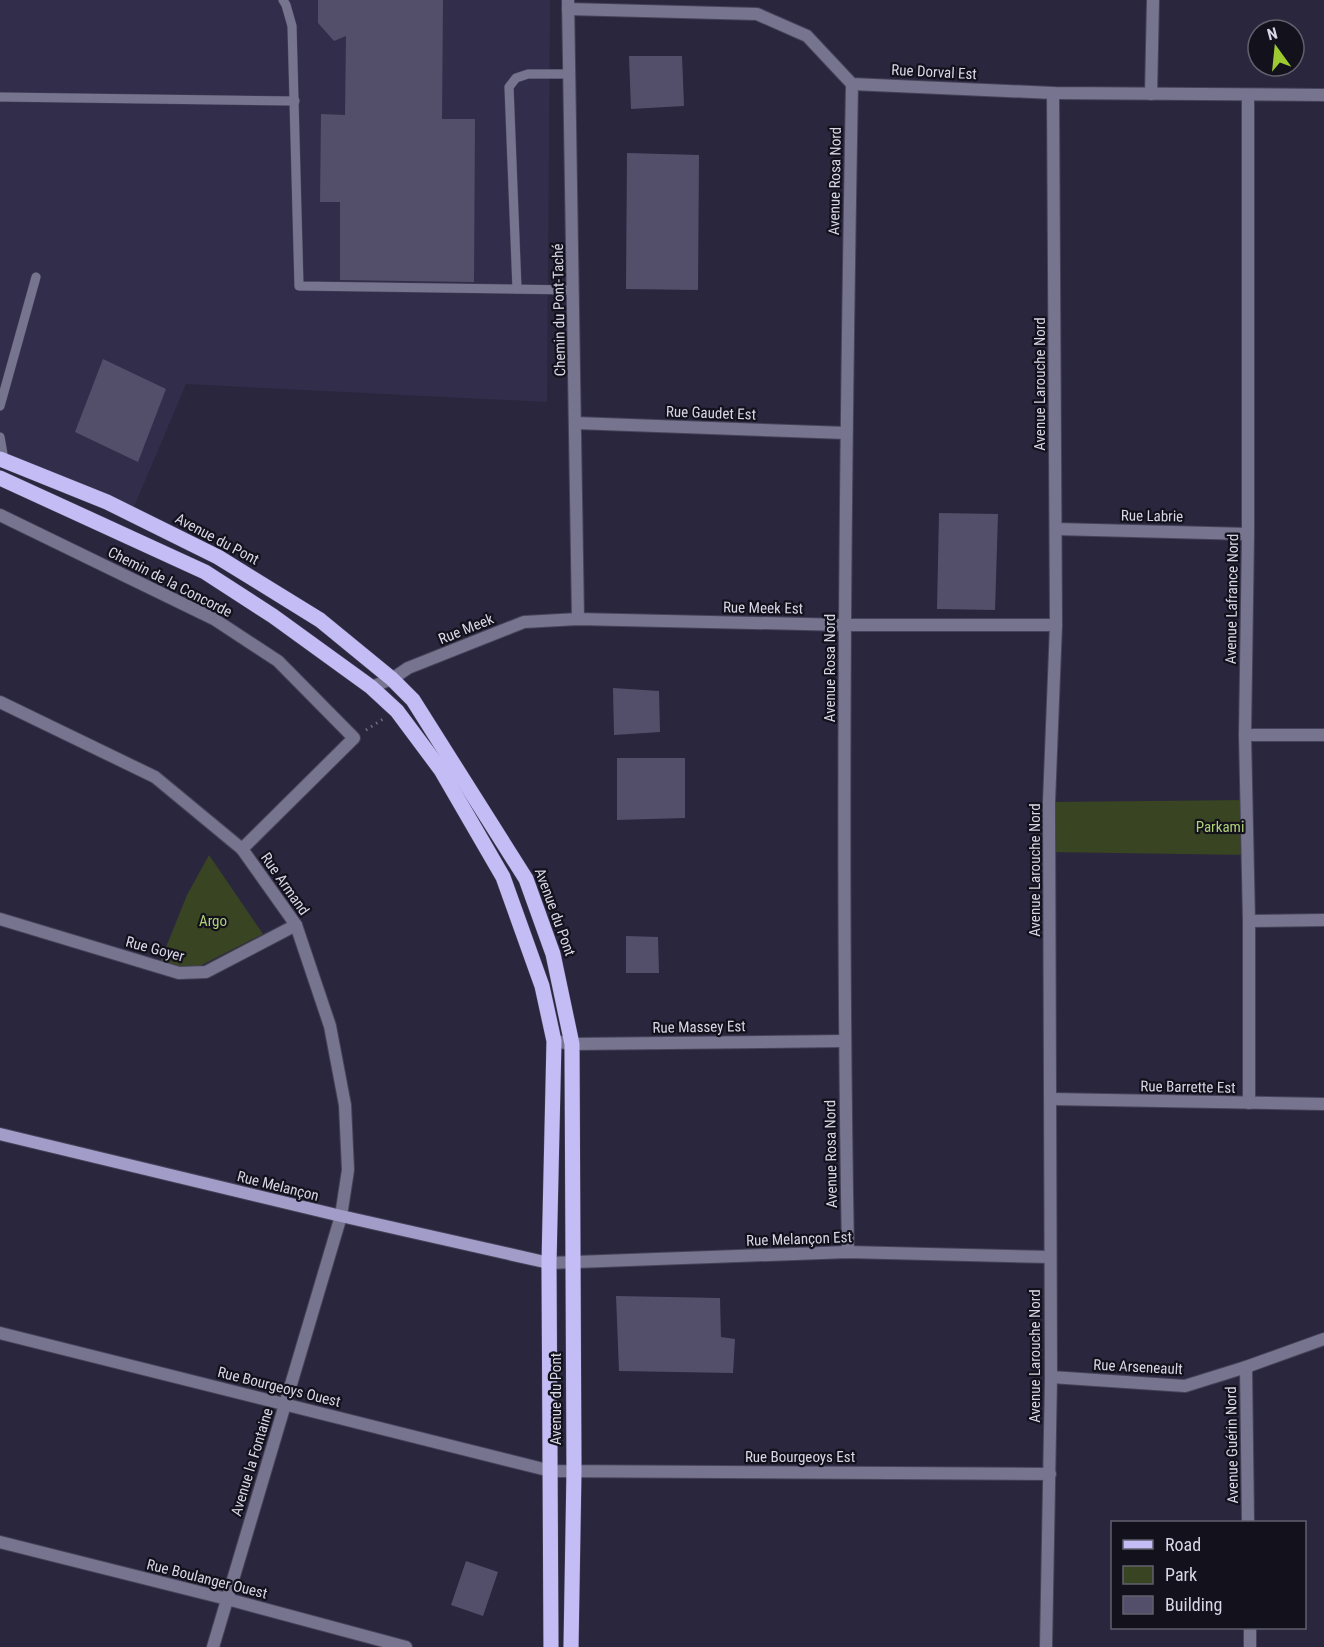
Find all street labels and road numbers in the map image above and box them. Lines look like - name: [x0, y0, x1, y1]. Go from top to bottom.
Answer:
- street label: Rue Dorval Est: [891, 61, 977, 83]
- street label: Avenue Rosa Nord: [825, 127, 845, 235]
- street label: Chemin du Pont-Taché: [549, 243, 569, 377]
- street label: Avenue Larouche Nord: [1031, 317, 1049, 451]
- street label: Rue Gaudet Est: [666, 402, 756, 424]
- street label: Rue Labrie: [1121, 506, 1183, 526]
- street label: Avenue du Pont: [172, 509, 262, 569]
- street label: Avenue Lafrance Nord: [1222, 534, 1242, 664]
- street label: Chemin de la Concorde: [105, 543, 235, 621]
- street label: Rue Meek Est: [723, 598, 803, 618]
- street label: Rue Meek: [436, 610, 496, 648]
- street label: Avenue Rosa Nord: [821, 614, 839, 722]
- street label: Avenue Larouche Nord: [1026, 803, 1044, 937]
- street label: Rue Armand: [257, 849, 313, 919]
- street label: Avenue du Pont: [531, 866, 579, 958]
- street label: Rue Goyer: [124, 933, 187, 966]
- street label: Rue Massey Est: [652, 1017, 746, 1037]
- street label: Rue Barrette Est: [1140, 1077, 1236, 1097]
- street label: Avenue Rosa Nord: [821, 1100, 841, 1208]
- street label: Rue Melançon: [235, 1167, 321, 1205]
- street label: Rue Melançon Est: [746, 1228, 852, 1250]
- street label: Avenue Larouche Nord: [1026, 1289, 1044, 1423]
- street label: Avenue du Pont: [547, 1353, 565, 1445]
- street label: Rue Arseneault: [1093, 1356, 1183, 1378]
- street label: Rue Bourgeoys Ouest: [216, 1363, 342, 1411]
- street label: Avenue Guérin Nord: [1222, 1386, 1242, 1504]
- street label: Avenue la Fontaine: [227, 1406, 277, 1518]
- street label: Rue Bourgeoys Est: [745, 1448, 855, 1466]
- street label: Rue Boulanger Ouest: [145, 1555, 269, 1603]

